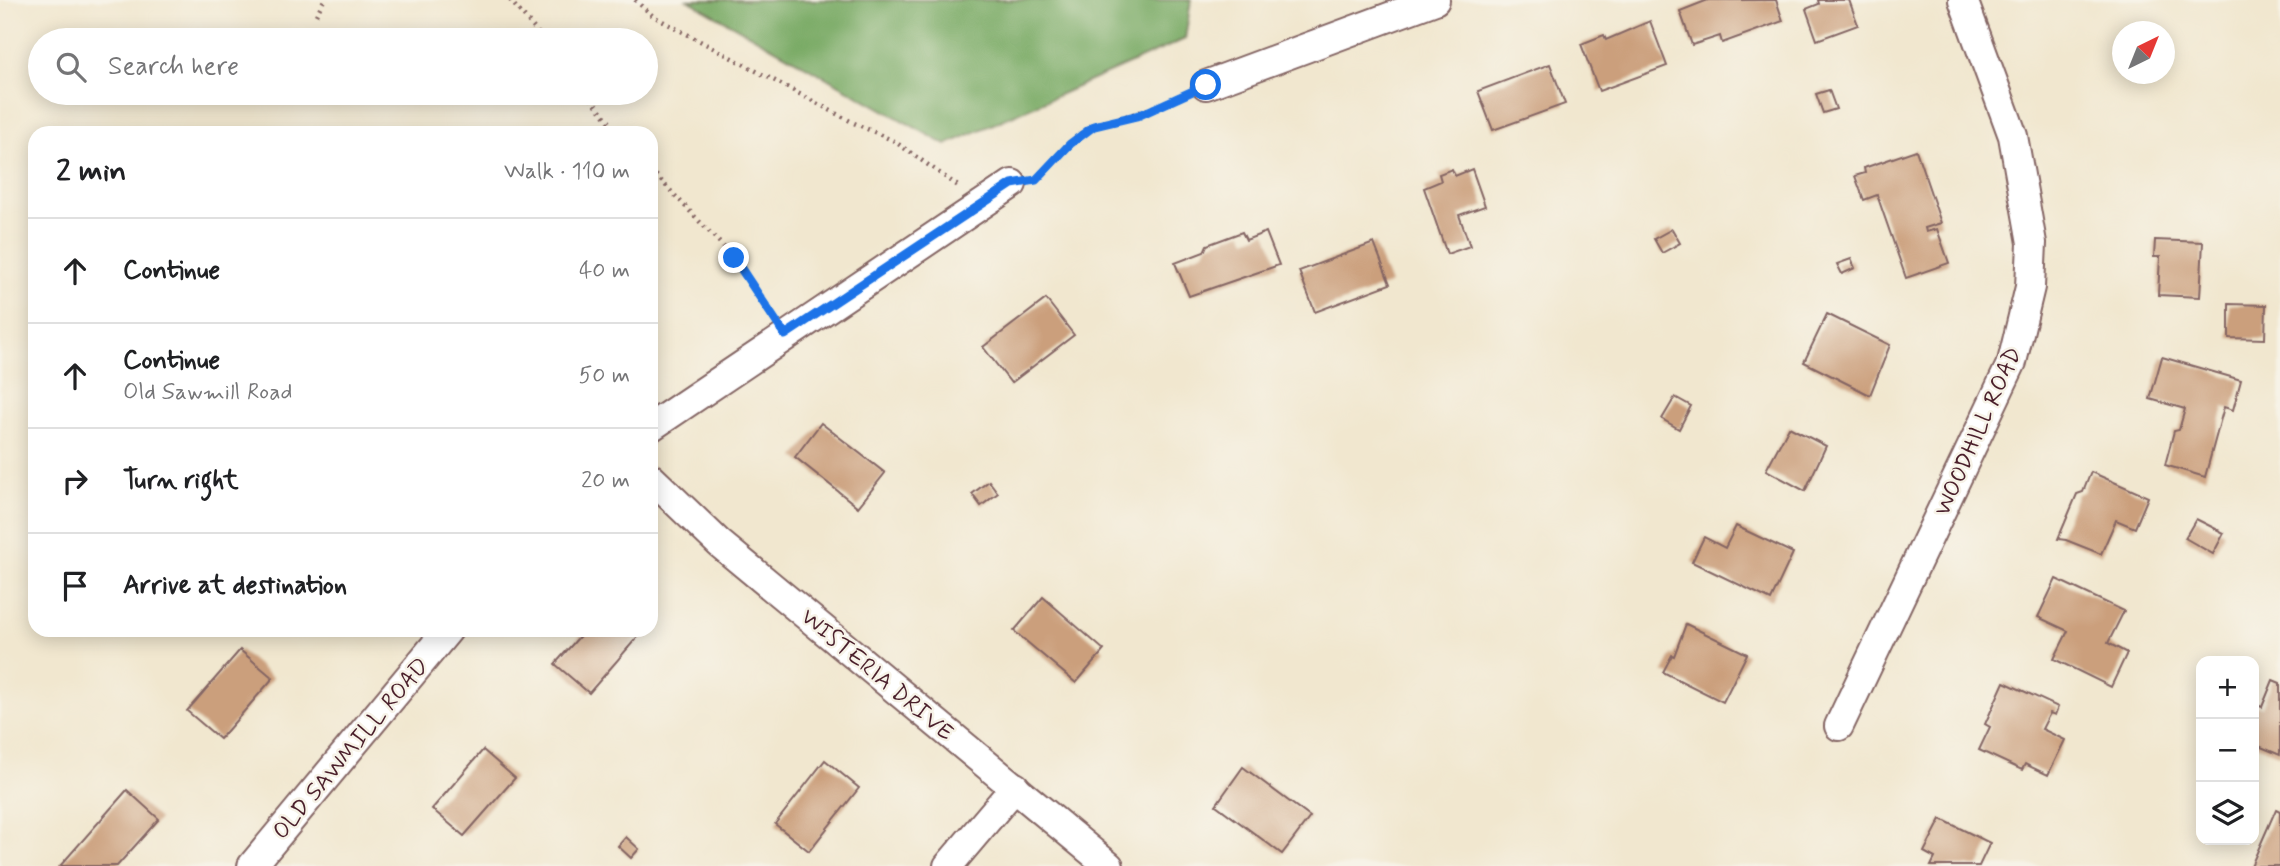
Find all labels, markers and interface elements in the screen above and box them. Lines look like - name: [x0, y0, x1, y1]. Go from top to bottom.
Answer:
- north arrow: [2112, 21, 2175, 84]
- search box: [28, 28, 658, 105]
- icon: search: [52, 48, 90, 86]
- text: Search here: [108, 50, 239, 84]
- route start: [1190, 69, 1221, 100]
- text: 2 min: [56, 152, 126, 191]
- text: Walk · 110 m: [504, 157, 630, 187]
- route end: [718, 242, 749, 273]
- icon: ahead: [56, 252, 94, 290]
- text: Continue: [123, 254, 220, 288]
- text: 40 m: [579, 256, 630, 286]
- street label: WOODHILL ROAD: [1928, 343, 2030, 521]
- text: Continue: [123, 344, 220, 378]
- icon: ahead: [56, 357, 94, 395]
- text: 50 m: [579, 361, 630, 391]
- text: Old Sawmill Road: [123, 378, 292, 408]
- icon: right: [56, 462, 94, 500]
- text: Turn right: [123, 464, 239, 498]
- text: 20 m: [581, 466, 630, 496]
- icon: arrive: [56, 567, 94, 605]
- text: Arrive at destination: [123, 569, 347, 603]
- street label: WISTERIA DRIVE: [794, 603, 959, 748]
- street label: OLD SAWMILL ROAD: [267, 652, 436, 846]
- map controls: [2196, 656, 2259, 845]
- button: +: [2196, 656, 2259, 719]
- button: −: [2196, 719, 2259, 782]
- button: layers: [2196, 782, 2259, 845]

